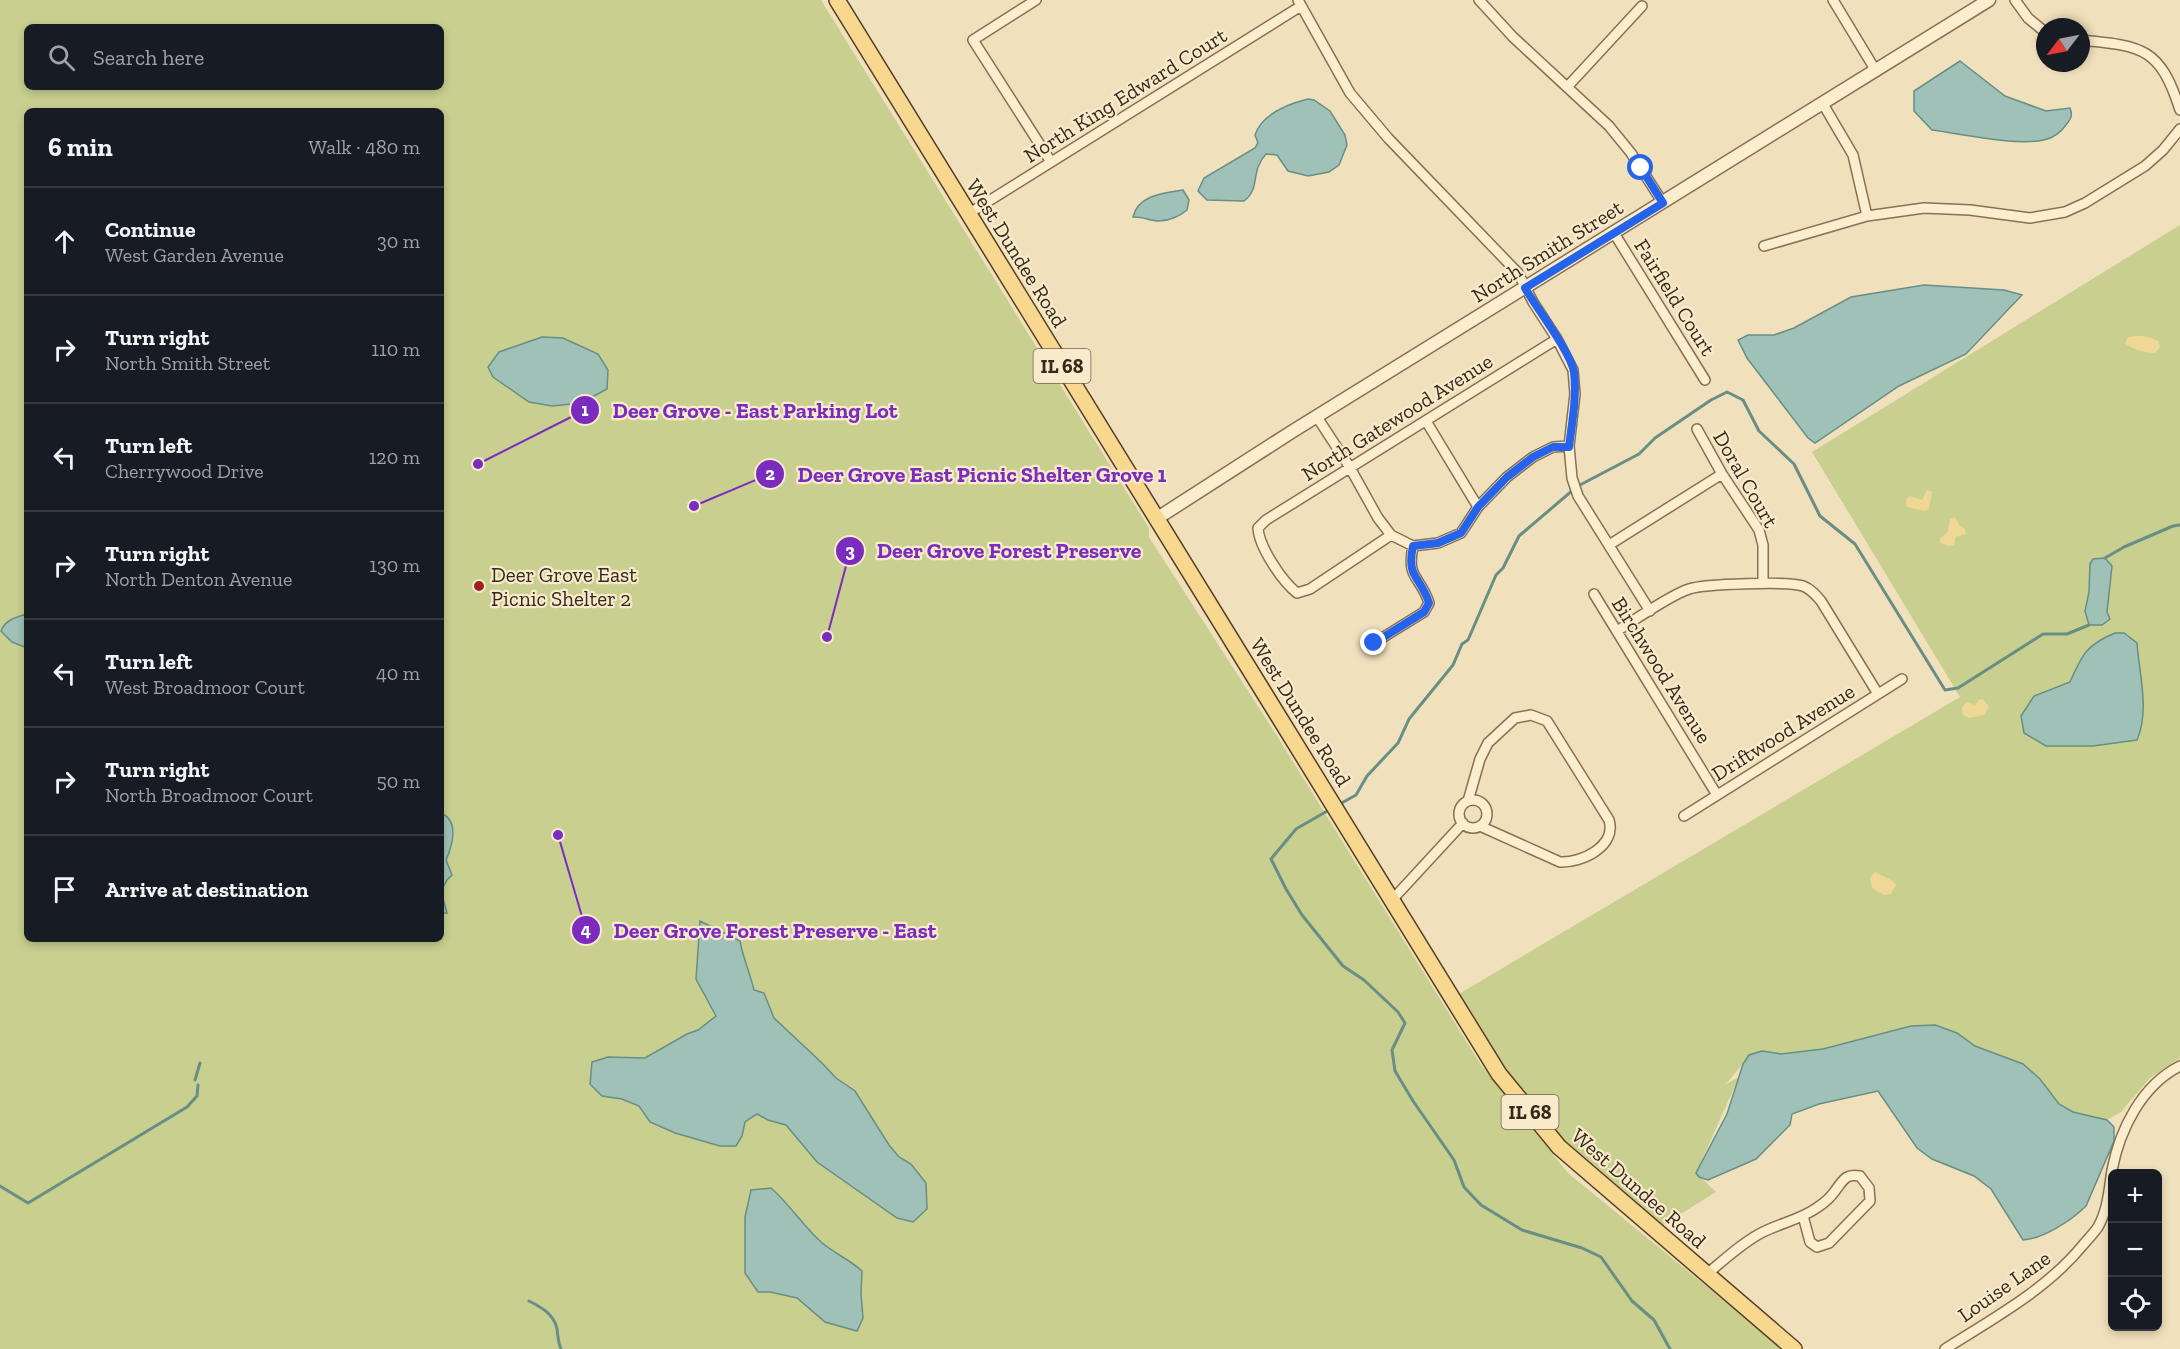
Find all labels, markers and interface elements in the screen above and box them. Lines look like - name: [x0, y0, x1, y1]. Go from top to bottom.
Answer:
- north arrow: [2036, 18, 2090, 72]
- street label: North King Edward Court: [1019, 22, 1231, 168]
- search box: [24, 24, 444, 90]
- icon: search: [45, 41, 78, 74]
- text: Search here: [93, 44, 204, 71]
- text: 6 min: [48, 131, 113, 163]
- text: Walk · 480 m: [309, 135, 420, 159]
- route start: [1627, 154, 1653, 180]
- street label: West Dundee Road: [961, 174, 1073, 332]
- street label: North Smith Street: [1467, 194, 1627, 308]
- text: Continue: [105, 216, 196, 243]
- icon: ahead: [48, 225, 81, 258]
- text: 30 m: [377, 229, 420, 253]
- street label: Fairfield Court: [1629, 234, 1721, 360]
- text: West Garden Avenue: [105, 243, 284, 267]
- text: Turn right: [105, 324, 209, 351]
- icon: right: [48, 333, 81, 366]
- text: 110 m: [371, 337, 420, 361]
- street label: North Gatewood Avenue: [1297, 348, 1497, 486]
- road number: IL 68: [1034, 349, 1090, 383]
- text: North Smith Street: [105, 351, 270, 375]
- callout: Deer Grove - East Parking Lot: [570, 390, 909, 430]
- text: Deer Grove - East Parking Lot: [613, 397, 898, 424]
- text: 1: [581, 399, 589, 421]
- street label: Doral Court: [1708, 426, 1784, 532]
- text: Turn left: [105, 432, 192, 459]
- icon: left: [48, 441, 81, 474]
- text: 120 m: [369, 445, 420, 469]
- callout: Deer Grove East Picnic Shelter Grove 1: [755, 454, 1178, 494]
- text: Cherrywood Drive: [105, 459, 264, 483]
- text: Deer Grove East Picnic Shelter Grove 1: [798, 461, 1167, 488]
- text: 2: [765, 463, 775, 485]
- callout: Deer Grove Forest Preserve: [835, 531, 1154, 571]
- text: Deer Grove Forest Preserve: [877, 537, 1142, 564]
- text: Turn right: [105, 540, 209, 567]
- text: 3: [845, 540, 855, 562]
- icon: right: [48, 549, 81, 582]
- text: 130 m: [369, 553, 420, 577]
- place label: Deer Grove East Picnic Shelter 2: [491, 562, 637, 611]
- text: North Denton Avenue: [105, 567, 292, 591]
- marker: Deer Grove East Picnic Shelter 2: [472, 579, 486, 593]
- street label: Birchwood Avenue: [1607, 592, 1717, 748]
- route end: [1360, 629, 1386, 655]
- street label: West Dundee Road: [1245, 633, 1357, 791]
- text: Turn left: [105, 648, 192, 675]
- icon: left: [48, 657, 81, 690]
- text: 40 m: [376, 661, 420, 685]
- text: West Broadmoor Court: [105, 675, 305, 699]
- street label: Driftwood Avenue: [1707, 678, 1859, 786]
- text: Turn right: [105, 756, 209, 783]
- icon: right: [48, 765, 81, 798]
- text: 50 m: [376, 769, 420, 793]
- text: North Broadmoor Court: [105, 783, 313, 807]
- icon: arrive: [48, 873, 81, 906]
- text: Arrive at destination: [105, 876, 308, 903]
- callout: Deer Grove Forest Preserve - East: [571, 910, 948, 950]
- text: Deer Grove Forest Preserve - East: [614, 917, 937, 944]
- text: 4: [581, 919, 591, 941]
- road number: IL 68: [1502, 1095, 1558, 1129]
- street label: West Dundee Road: [1567, 1123, 1712, 1254]
- map controls: [2108, 1169, 2162, 1331]
- button: +: [2108, 1169, 2162, 1223]
- button: −: [2108, 1223, 2162, 1277]
- street label: Louise Lane: [1953, 1245, 2055, 1327]
- button: locate: [2108, 1277, 2162, 1331]

